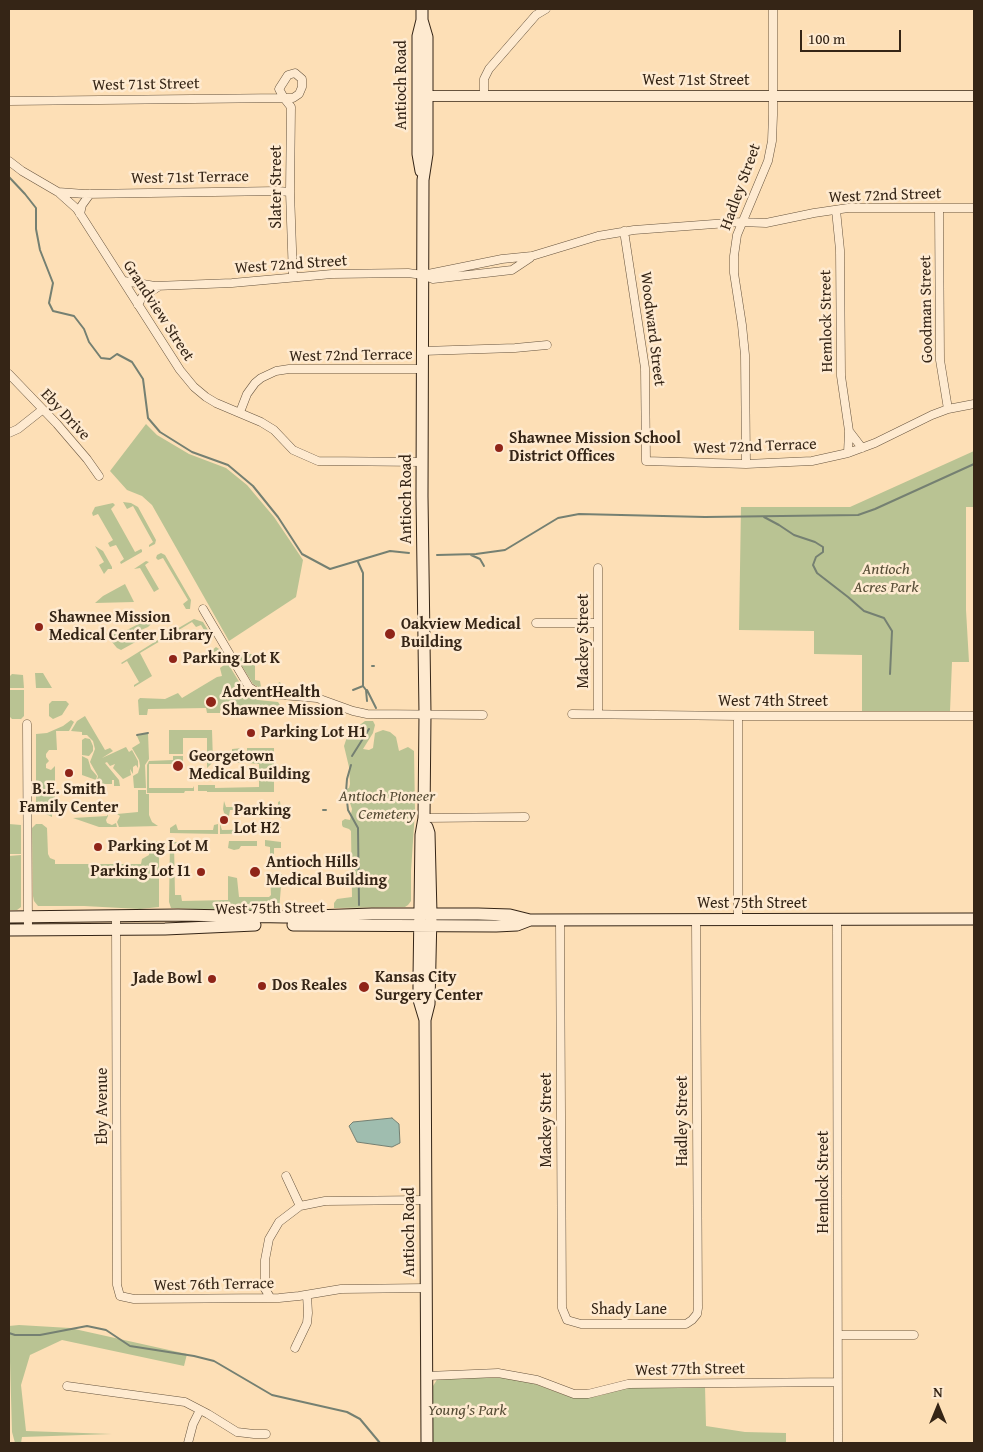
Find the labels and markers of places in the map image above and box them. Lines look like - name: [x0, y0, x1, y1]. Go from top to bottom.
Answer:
- place label: Shawnee Mission School District Offices: [509, 429, 681, 467]
- marker: Shawnee Mission School District Offices: [493, 442, 505, 454]
- place label: Shawnee Mission Medical Center Library: [49, 608, 213, 646]
- place label: Oakview Medical Building: [401, 615, 521, 653]
- marker: Shawnee Mission Medical Center Library: [33, 621, 45, 633]
- marker: Oakview Medical Building: [383, 627, 397, 641]
- place label: Parking Lot K: [183, 649, 280, 669]
- marker: Parking Lot K: [167, 653, 179, 665]
- place label: AdventHealth Shawnee Mission: [222, 683, 343, 721]
- marker: AdventHealth Shawnee Mission: [204, 695, 218, 709]
- place label: Parking Lot H1: [261, 723, 367, 743]
- marker: Parking Lot H1: [245, 727, 257, 739]
- place label: Georgetown Medical Building: [189, 747, 310, 785]
- marker: Georgetown Medical Building: [171, 759, 185, 773]
- marker: B.E. Smith Family Center: [63, 767, 75, 779]
- place label: B.E. Smith Family Center: [20, 780, 118, 818]
- place label: Parking Lot H2: [234, 801, 291, 839]
- marker: Parking Lot H2: [218, 814, 230, 826]
- place label: Parking Lot M: [108, 837, 208, 857]
- marker: Parking Lot M: [92, 841, 104, 853]
- place label: Antioch Hills Medical Building: [266, 853, 387, 891]
- place label: Parking Lot I1: [91, 862, 191, 882]
- marker: Antioch Hills Medical Building: [248, 865, 262, 879]
- marker: Parking Lot I1: [195, 866, 207, 878]
- place label: Kansas City Surgery Center: [375, 968, 483, 1006]
- place label: Jade Bowl: [133, 969, 202, 989]
- marker: Jade Bowl: [206, 973, 218, 985]
- place label: Dos Reales: [272, 976, 347, 996]
- marker: Dos Reales: [256, 980, 268, 992]
- marker: Kansas City Surgery Center: [357, 980, 371, 994]

